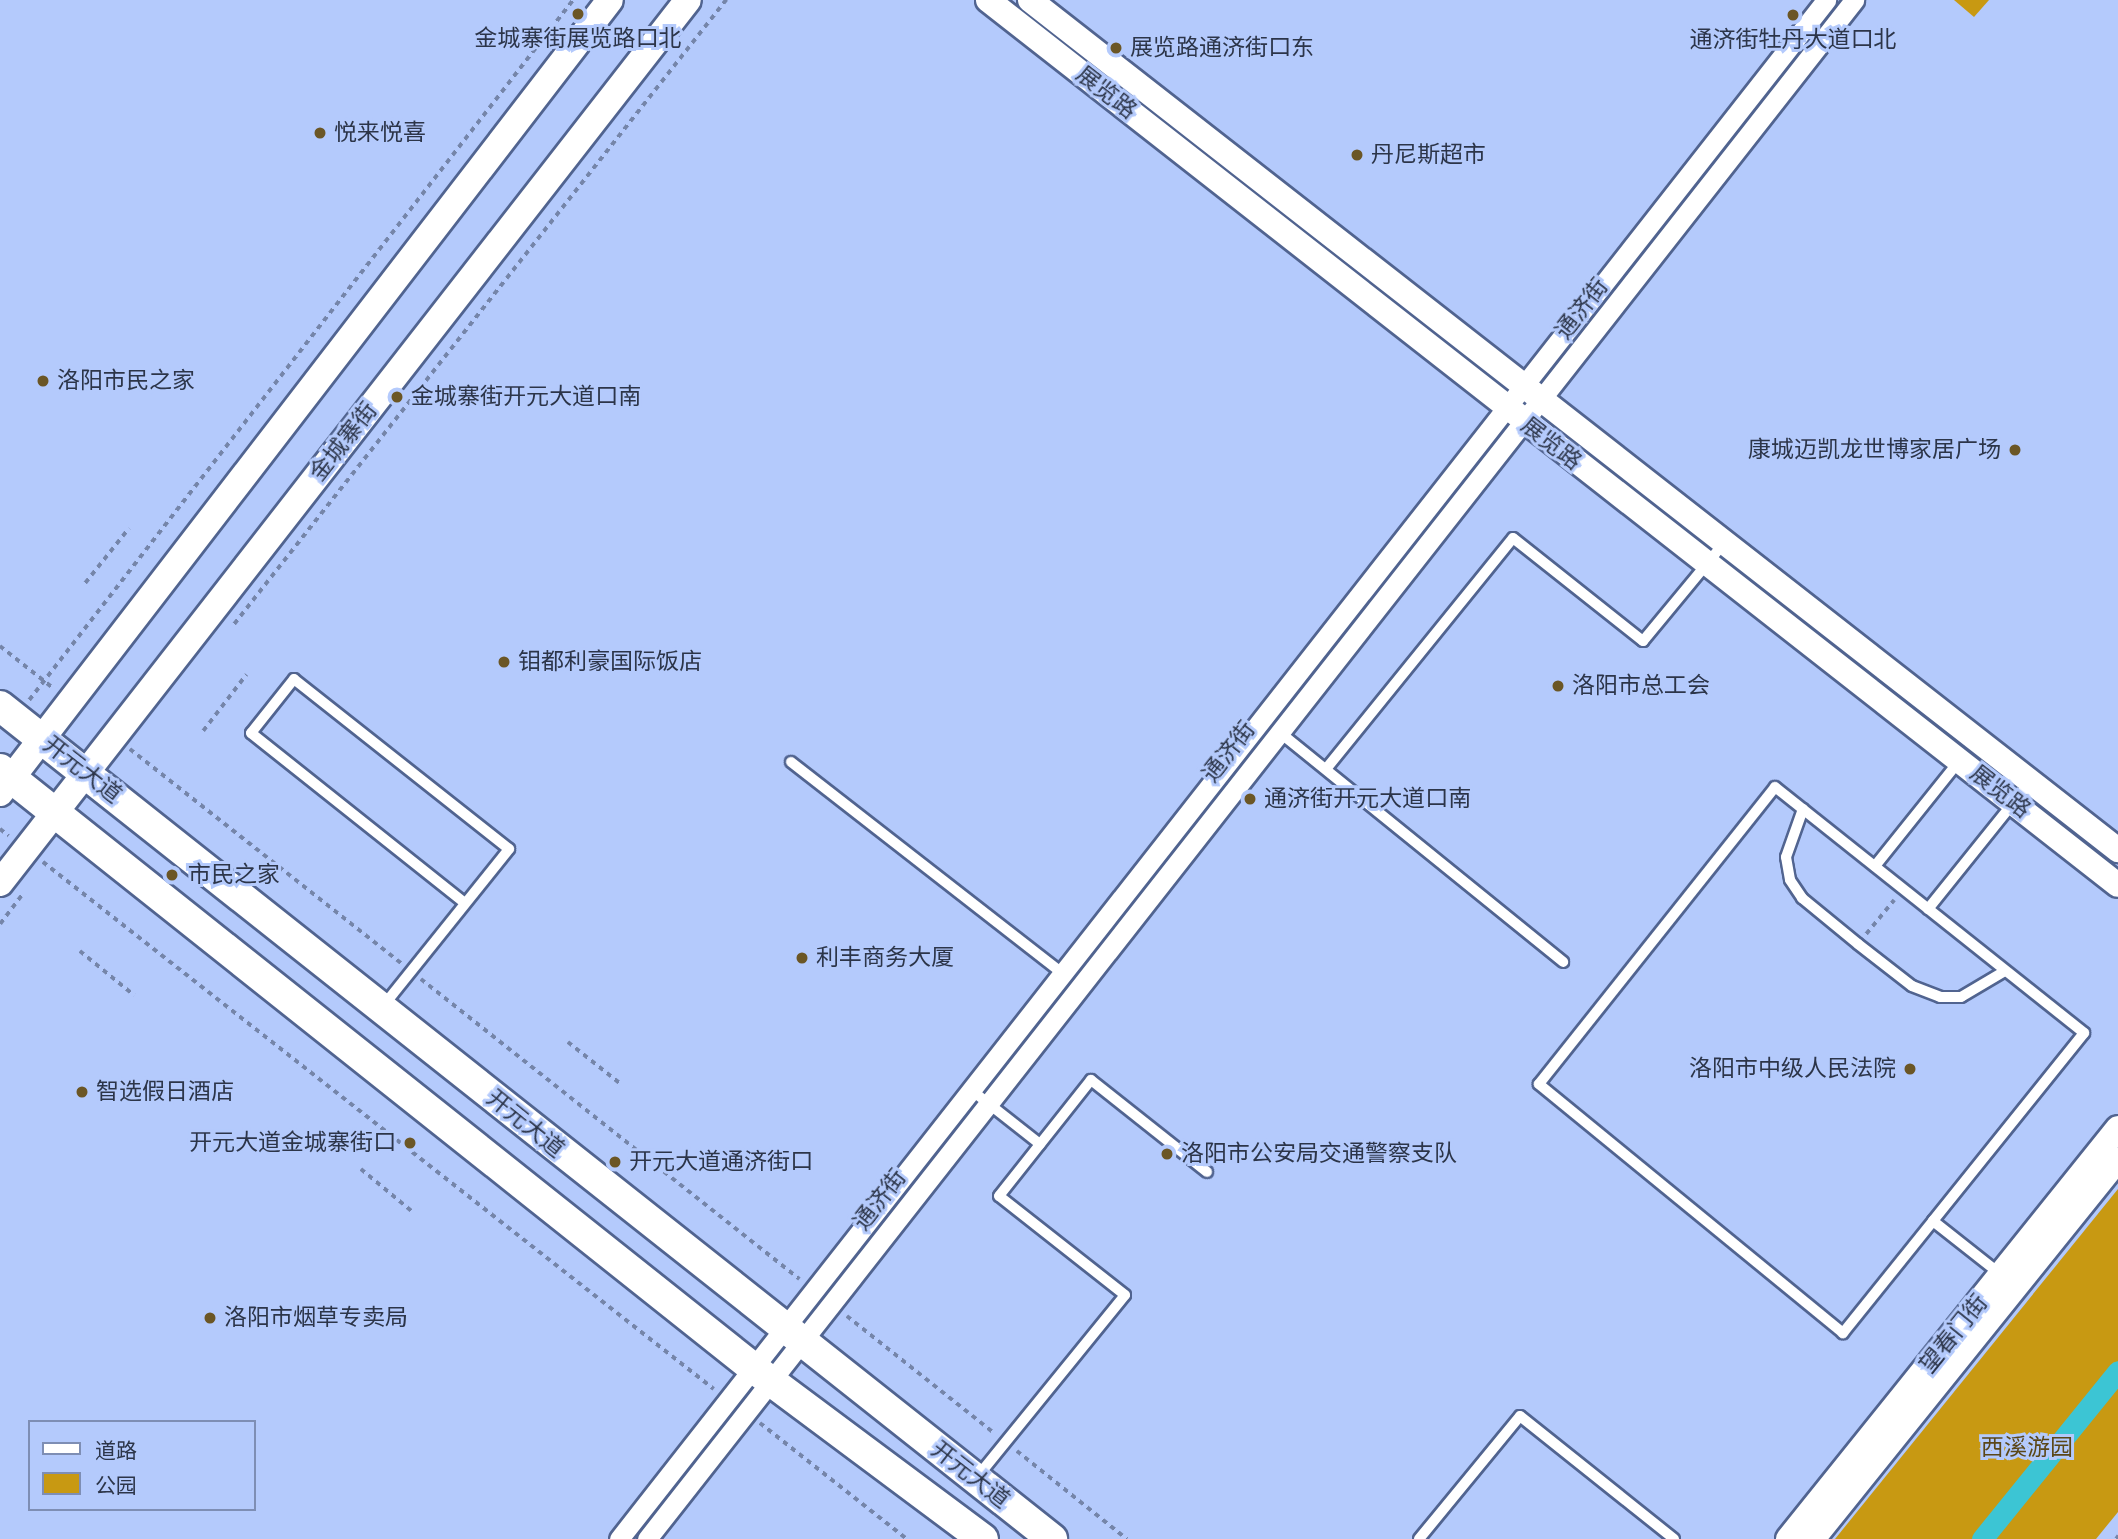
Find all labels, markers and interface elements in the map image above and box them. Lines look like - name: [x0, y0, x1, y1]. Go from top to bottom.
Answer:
- marker: 金城寨街展览路口北: [570, 6, 586, 22]
- marker: 通济街牡丹大道口北: [1785, 7, 1801, 23]
- place label: 金城寨街展览路口北: [475, 25, 681, 53]
- place label: 通济街牡丹大道口北: [1690, 26, 1896, 54]
- place label: 展览路通济街口东: [1130, 34, 1314, 62]
- marker: 展览路通济街口东: [1108, 40, 1124, 56]
- street label: 展览路: [1070, 61, 1142, 125]
- place label: 悦来悦喜: [334, 119, 426, 147]
- marker: 悦来悦喜: [312, 125, 328, 141]
- place label: 丹尼斯超市: [1371, 141, 1486, 169]
- marker: 丹尼斯超市: [1349, 147, 1365, 163]
- street label: 通济街: [1550, 273, 1614, 345]
- place label: 洛阳市民之家: [57, 367, 195, 395]
- marker: 洛阳市民之家: [35, 373, 51, 389]
- place label: 金城寨街开元大道口南: [411, 383, 641, 411]
- marker: 金城寨街开元大道口南: [389, 389, 405, 405]
- street label: 金城寨街: [305, 397, 383, 487]
- street label: 展览路: [1515, 412, 1587, 476]
- place label: 康城迈凯龙世博家居广场: [1748, 436, 2001, 464]
- marker: 康城迈凯龙世博家居广场: [2007, 442, 2023, 458]
- place label: 钼都利豪国际饭店: [518, 648, 702, 676]
- marker: 钼都利豪国际饭店: [496, 654, 512, 670]
- place label: 洛阳市总工会: [1572, 672, 1710, 700]
- marker: 洛阳市总工会: [1550, 678, 1566, 694]
- street label: 通济街: [1197, 716, 1261, 788]
- street label: 开元大道: [37, 731, 127, 809]
- street label: 展览路: [1964, 760, 2036, 824]
- place label: 通济街开元大道口南: [1264, 785, 1471, 813]
- marker: 通济街开元大道口南: [1242, 791, 1258, 807]
- place label: 市民之家: [188, 861, 280, 889]
- marker: 市民之家: [162, 865, 182, 885]
- place label: 利丰商务大厦: [816, 944, 954, 972]
- marker: 利丰商务大厦: [794, 950, 810, 966]
- place label: 洛阳市中级人民法院: [1689, 1055, 1896, 1083]
- marker: 洛阳市中级人民法院: [1902, 1061, 1918, 1077]
- place label: 智选假日酒店: [96, 1078, 234, 1106]
- marker: 智选假日酒店: [74, 1084, 90, 1100]
- street label: 开元大道: [481, 1084, 569, 1164]
- place label: 开元大道金城寨街口: [189, 1129, 396, 1157]
- marker: 开元大道金城寨街口: [402, 1135, 418, 1151]
- place label: 洛阳市公安局交通警察支队: [1181, 1140, 1457, 1168]
- marker: 洛阳市公安局交通警察支队: [1159, 1146, 1175, 1162]
- place label: 开元大道通济街口: [629, 1148, 813, 1176]
- marker: 开元大道通济街口: [607, 1154, 623, 1170]
- street label: 通济街: [848, 1164, 912, 1236]
- street label: 望春门街: [1914, 1290, 1994, 1378]
- place label: 洛阳市烟草专卖局: [224, 1304, 408, 1332]
- marker: 洛阳市烟草专卖局: [202, 1310, 218, 1326]
- legend: [28, 1420, 256, 1511]
- park label: 西溪游园: [1981, 1434, 2073, 1462]
- street label: 开元大道: [925, 1436, 1015, 1514]
- text: 道路: [95, 1439, 137, 1464]
- text: 公园: [95, 1474, 137, 1499]

